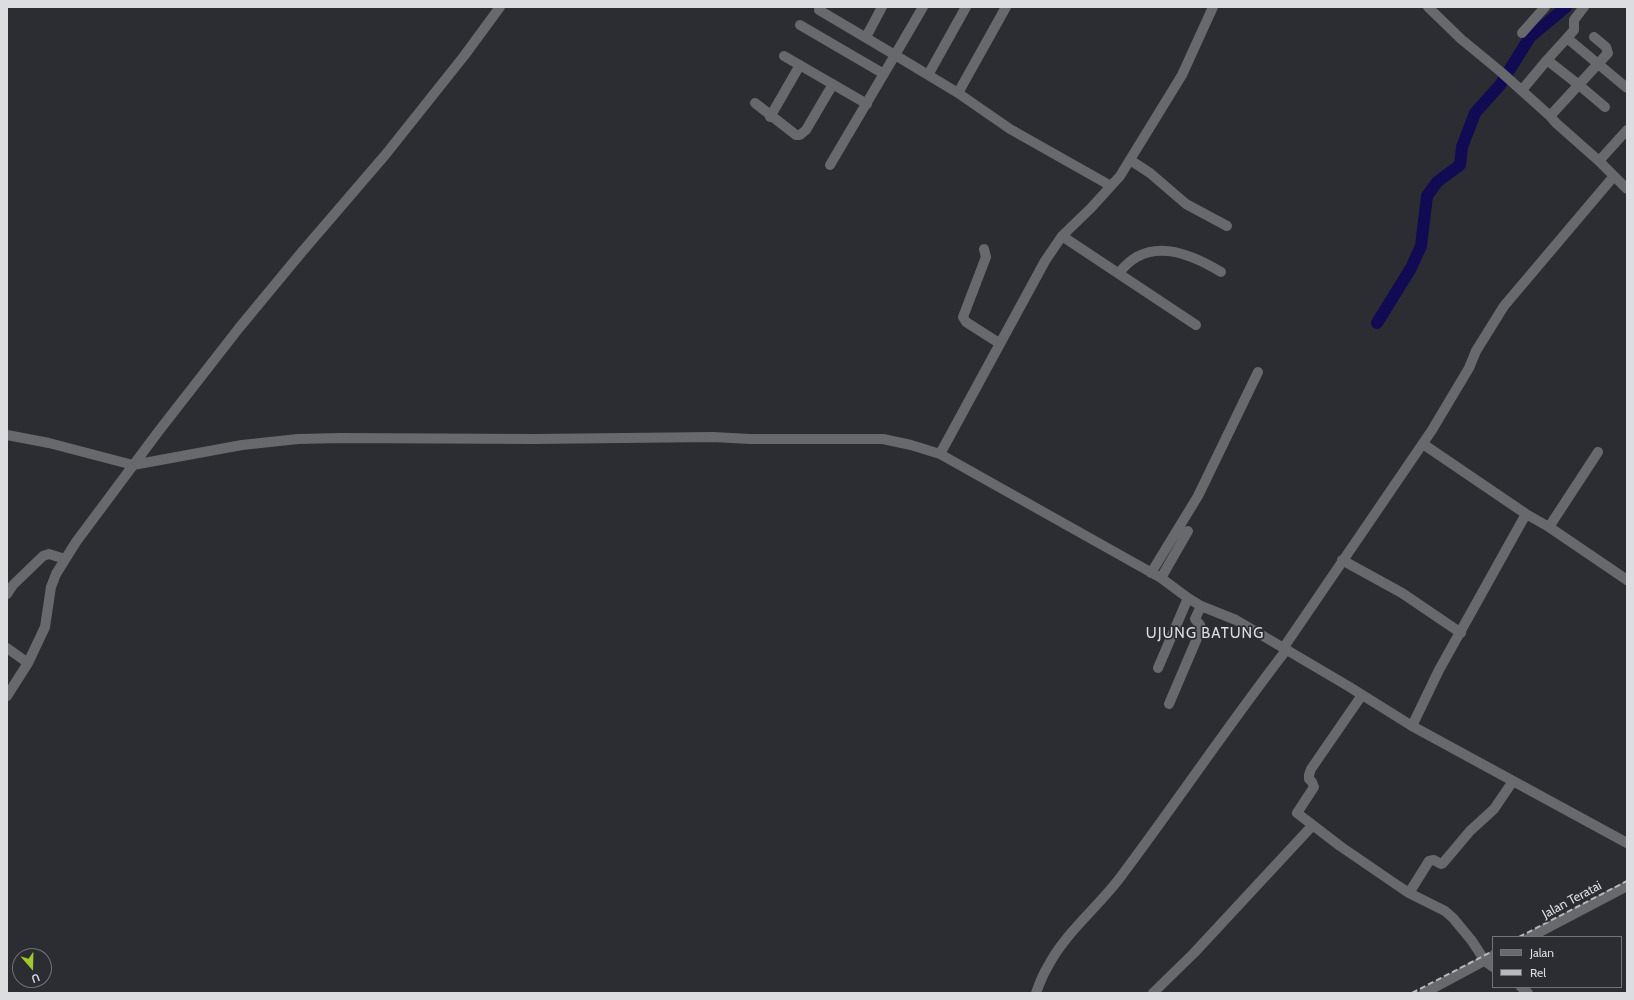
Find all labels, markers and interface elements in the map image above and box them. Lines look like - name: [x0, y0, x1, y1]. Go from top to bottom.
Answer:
- district label: UJUNG BATUNG: [1146, 625, 1264, 643]
- street label: Jalan Teratai: [1540, 878, 1604, 922]
- legend: [1492, 936, 1622, 988]
- text: Jalan: [1530, 945, 1554, 960]
- north arrow: [12, 948, 52, 988]
- text: Rel: [1530, 965, 1546, 980]
- text: U: [30, 970, 42, 986]

